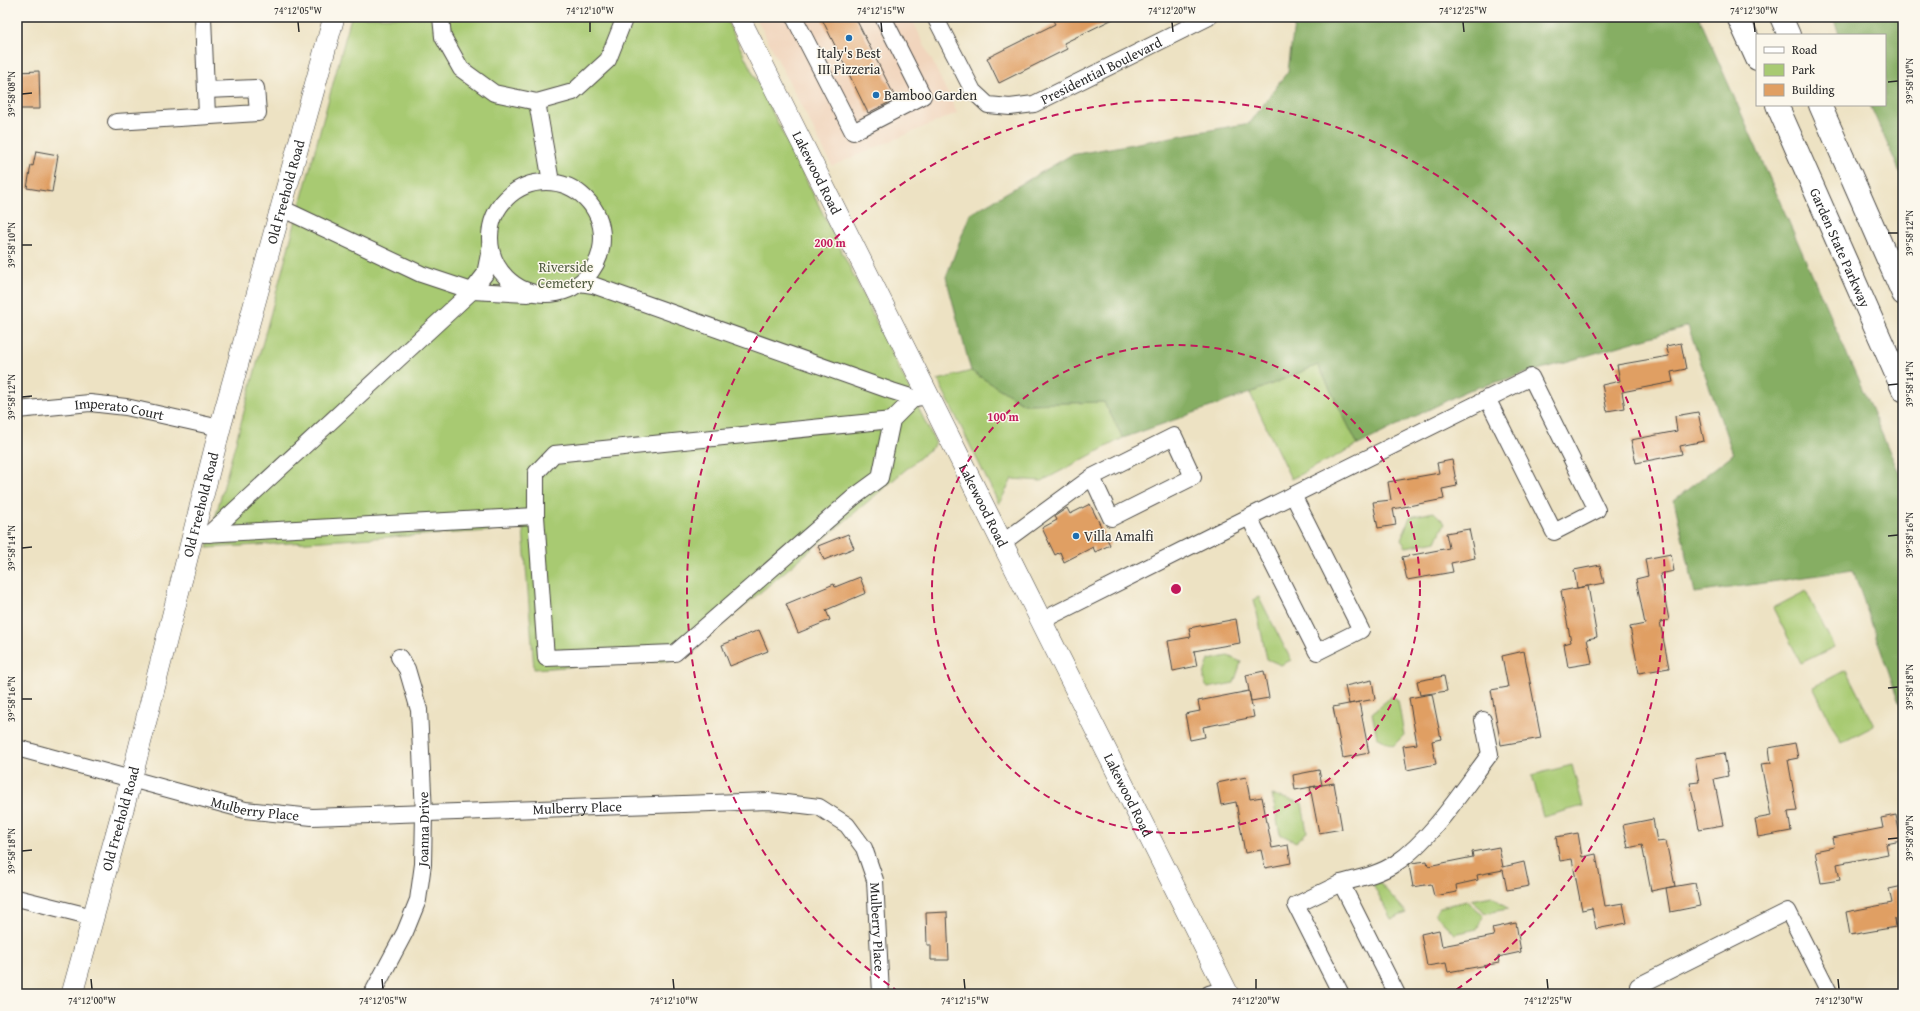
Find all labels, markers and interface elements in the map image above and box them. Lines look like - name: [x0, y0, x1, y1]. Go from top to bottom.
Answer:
- text: 74°12'05"W: [274, 3, 322, 18]
- text: 74°12'10"W: [566, 3, 614, 18]
- text: 74°12'15"W: [857, 3, 905, 18]
- text: 74°12'20"W: [1148, 3, 1196, 18]
- text: 74°12'25"W: [1439, 3, 1487, 18]
- text: 74°12'30"W: [1730, 3, 1778, 18]
- street label: Presidential Boulevard: [1037, 32, 1166, 109]
- marker: Italy's Best III Pizzeria: [844, 33, 854, 43]
- legend: [1756, 34, 1886, 106]
- text: Road: [1792, 41, 1818, 58]
- place label: Italy's Best III Pizzeria: [817, 43, 881, 79]
- text: 39°58'10"N: [1902, 58, 1917, 104]
- text: Park: [1792, 61, 1816, 78]
- text: 39°58'08"N: [4, 71, 19, 117]
- text: Building: [1792, 81, 1835, 98]
- place label: Bamboo Garden: [884, 85, 977, 105]
- marker: Bamboo Garden: [871, 90, 881, 100]
- street label: Lakewood Road: [788, 128, 846, 218]
- street label: Old Freehold Road: [261, 137, 310, 246]
- street label: Garden State Parkway: [1805, 185, 1875, 311]
- text: 39°58'12"N: [1902, 210, 1917, 256]
- text: 39°58'10"N: [4, 222, 19, 268]
- text: 200 m: [814, 234, 847, 251]
- park label: Riverside Cemetery: [538, 257, 594, 293]
- text: 39°58'14"N: [1902, 361, 1917, 407]
- text: 39°58'12"N: [4, 374, 19, 420]
- street label: Imperato Court: [74, 393, 166, 425]
- text: 100 m: [987, 408, 1020, 425]
- street label: Old Freehold Road: [178, 450, 224, 559]
- street label: Lakewood Road: [954, 460, 1013, 551]
- text: 39°58'16"N: [1902, 512, 1917, 558]
- text: 39°58'14"N: [4, 525, 19, 571]
- place label: Villa Amalfi: [1084, 526, 1154, 546]
- marker: Villa Amalfi: [1071, 531, 1081, 541]
- centre of rings: [1169, 582, 1183, 596]
- text: 39°58'18"N: [1902, 664, 1917, 710]
- text: 39°58'16"N: [4, 676, 19, 722]
- street label: Lakewood Road: [1099, 750, 1158, 841]
- street label: Old Freehold Road: [96, 764, 144, 873]
- street label: Mulberry Place: [209, 791, 301, 826]
- street label: Joanna Drive: [412, 791, 434, 870]
- street label: Mulberry Place: [532, 796, 623, 819]
- text: 39°58'20"N: [1902, 815, 1917, 861]
- text: 39°58'18"N: [4, 828, 19, 874]
- street label: Mulberry Place: [865, 882, 890, 972]
- text: 74°12'00"W: [68, 993, 116, 1008]
- text: 74°12'05"W: [359, 993, 407, 1008]
- text: 74°12'10"W: [650, 993, 698, 1008]
- text: 74°12'15"W: [941, 993, 989, 1008]
- text: 74°12'20"W: [1232, 993, 1280, 1008]
- text: 74°12'25"W: [1524, 993, 1572, 1008]
- text: 74°12'30"W: [1815, 993, 1863, 1008]

